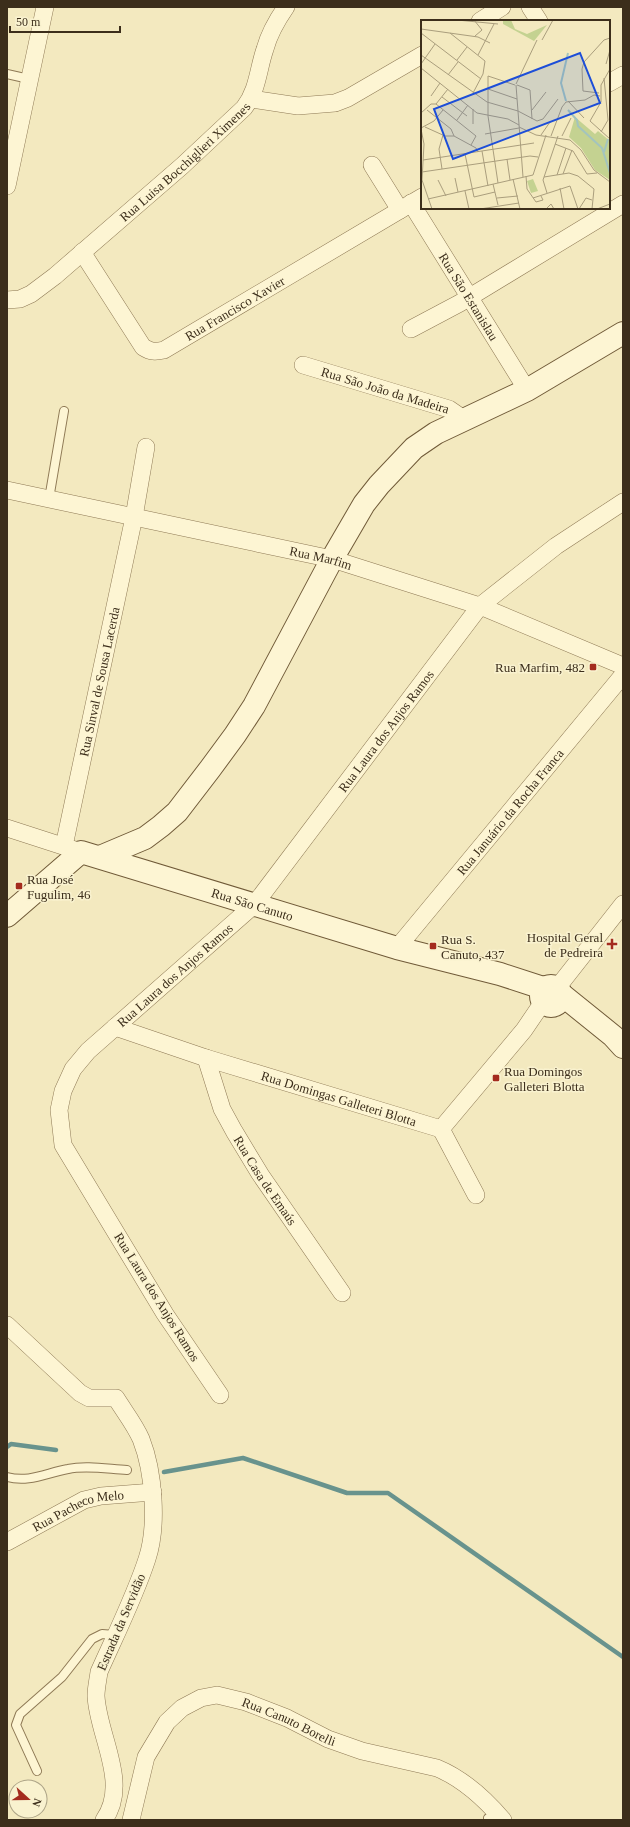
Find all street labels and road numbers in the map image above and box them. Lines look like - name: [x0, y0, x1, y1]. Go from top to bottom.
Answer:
- street label: Rua Luisa Bocchiglieri Ximenes: [116, 99, 253, 224]
- street label: Rua São Estanislau: [436, 250, 502, 344]
- street label: Rua Francisco Xavier: [182, 272, 288, 344]
- street label: Rua São João da Madeira: [320, 363, 451, 416]
- street label: Rua Marfim: [288, 543, 354, 572]
- street label: Rua Sinval de Sousa Lacerda: [76, 605, 122, 758]
- street label: Rua Laura dos Anjos Ramos: [335, 667, 437, 795]
- street label: Rua Januário da Rocha Franca: [453, 745, 566, 878]
- street label: Rua São Canuto: [210, 885, 295, 924]
- street label: Rua Laura dos Anjos Ramos: [114, 920, 236, 1030]
- street label: Rua Domingas Galleteri Blotta: [259, 1068, 419, 1129]
- street label: Rua Casa de Emaús: [231, 1133, 300, 1228]
- street label: Rua Laura dos Anjos Ramos: [111, 1230, 203, 1364]
- street label: Rua Pacheco Melo: [30, 1487, 124, 1534]
- street label: Estrada da Servidão: [94, 1571, 148, 1673]
- street label: Rua Canuto Borelli: [240, 1694, 338, 1749]

